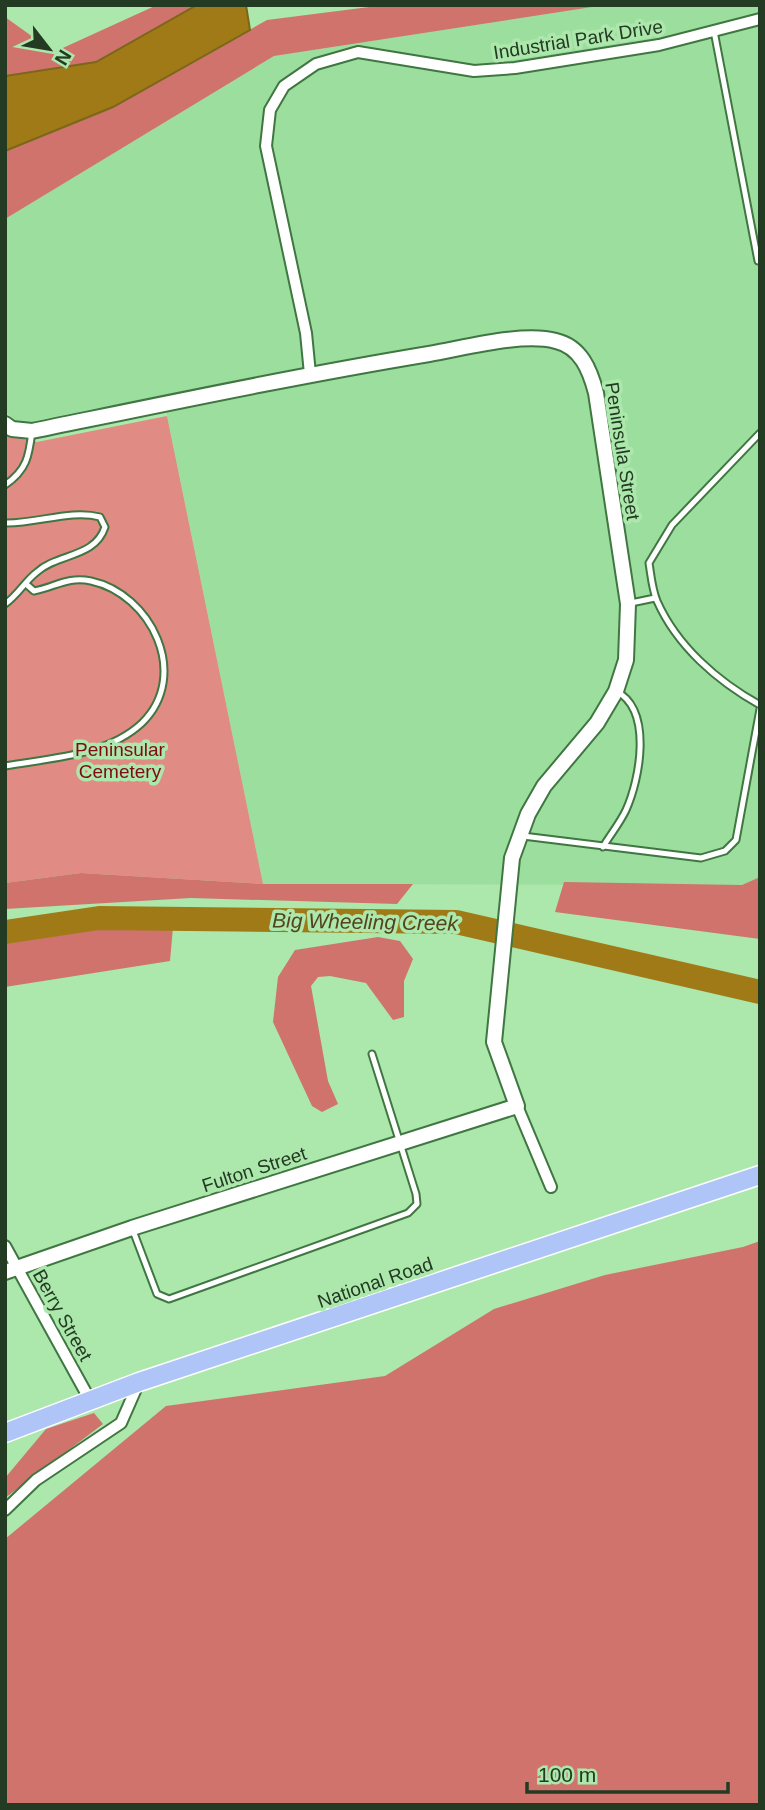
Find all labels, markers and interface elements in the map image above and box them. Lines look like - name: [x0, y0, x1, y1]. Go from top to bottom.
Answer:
- north arrow: [14, 14, 84, 84]
- street label: Industrial Park Drive: [492, 16, 664, 63]
- text: N: [51, 46, 76, 69]
- street label: Peninsula Street: [601, 381, 644, 522]
- park label: Peninsular Cemetery: [75, 739, 166, 782]
- water label: Big Wheeling Creek: [272, 908, 459, 935]
- street label: Fulton Street: [199, 1142, 310, 1196]
- street label: National Road: [315, 1253, 436, 1312]
- street label: Berry Street: [29, 1266, 97, 1365]
- scale bar: [527, 1750, 728, 1794]
- text: 100 m: [538, 1763, 596, 1786]

